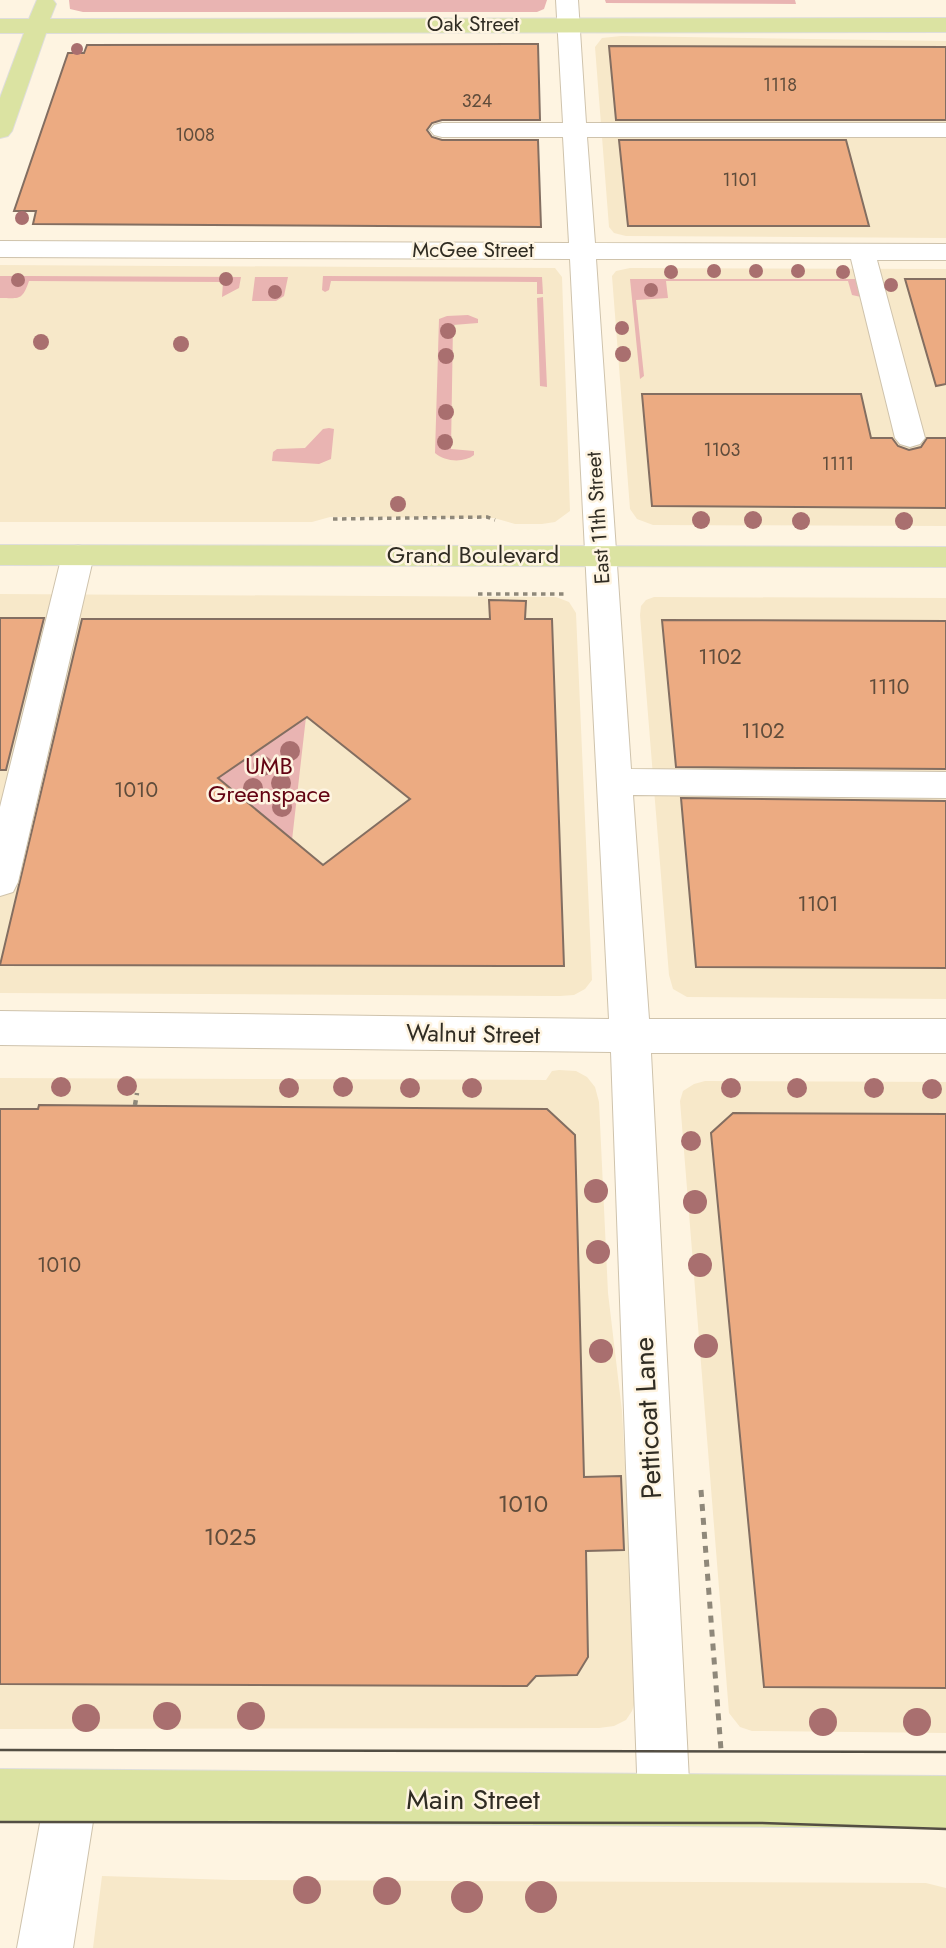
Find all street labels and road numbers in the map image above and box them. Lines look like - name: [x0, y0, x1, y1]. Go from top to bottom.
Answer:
- street label: Oak Street: [427, 9, 519, 39]
- street label: McGee Street: [412, 235, 534, 265]
- street label: East 11th Street: [578, 451, 618, 585]
- street label: Grand Boulevard: [387, 537, 559, 572]
- street label: Walnut Street: [406, 1015, 540, 1052]
- street label: Petticoat Lane: [623, 1336, 672, 1500]
- street label: Main Street: [406, 1779, 540, 1820]

